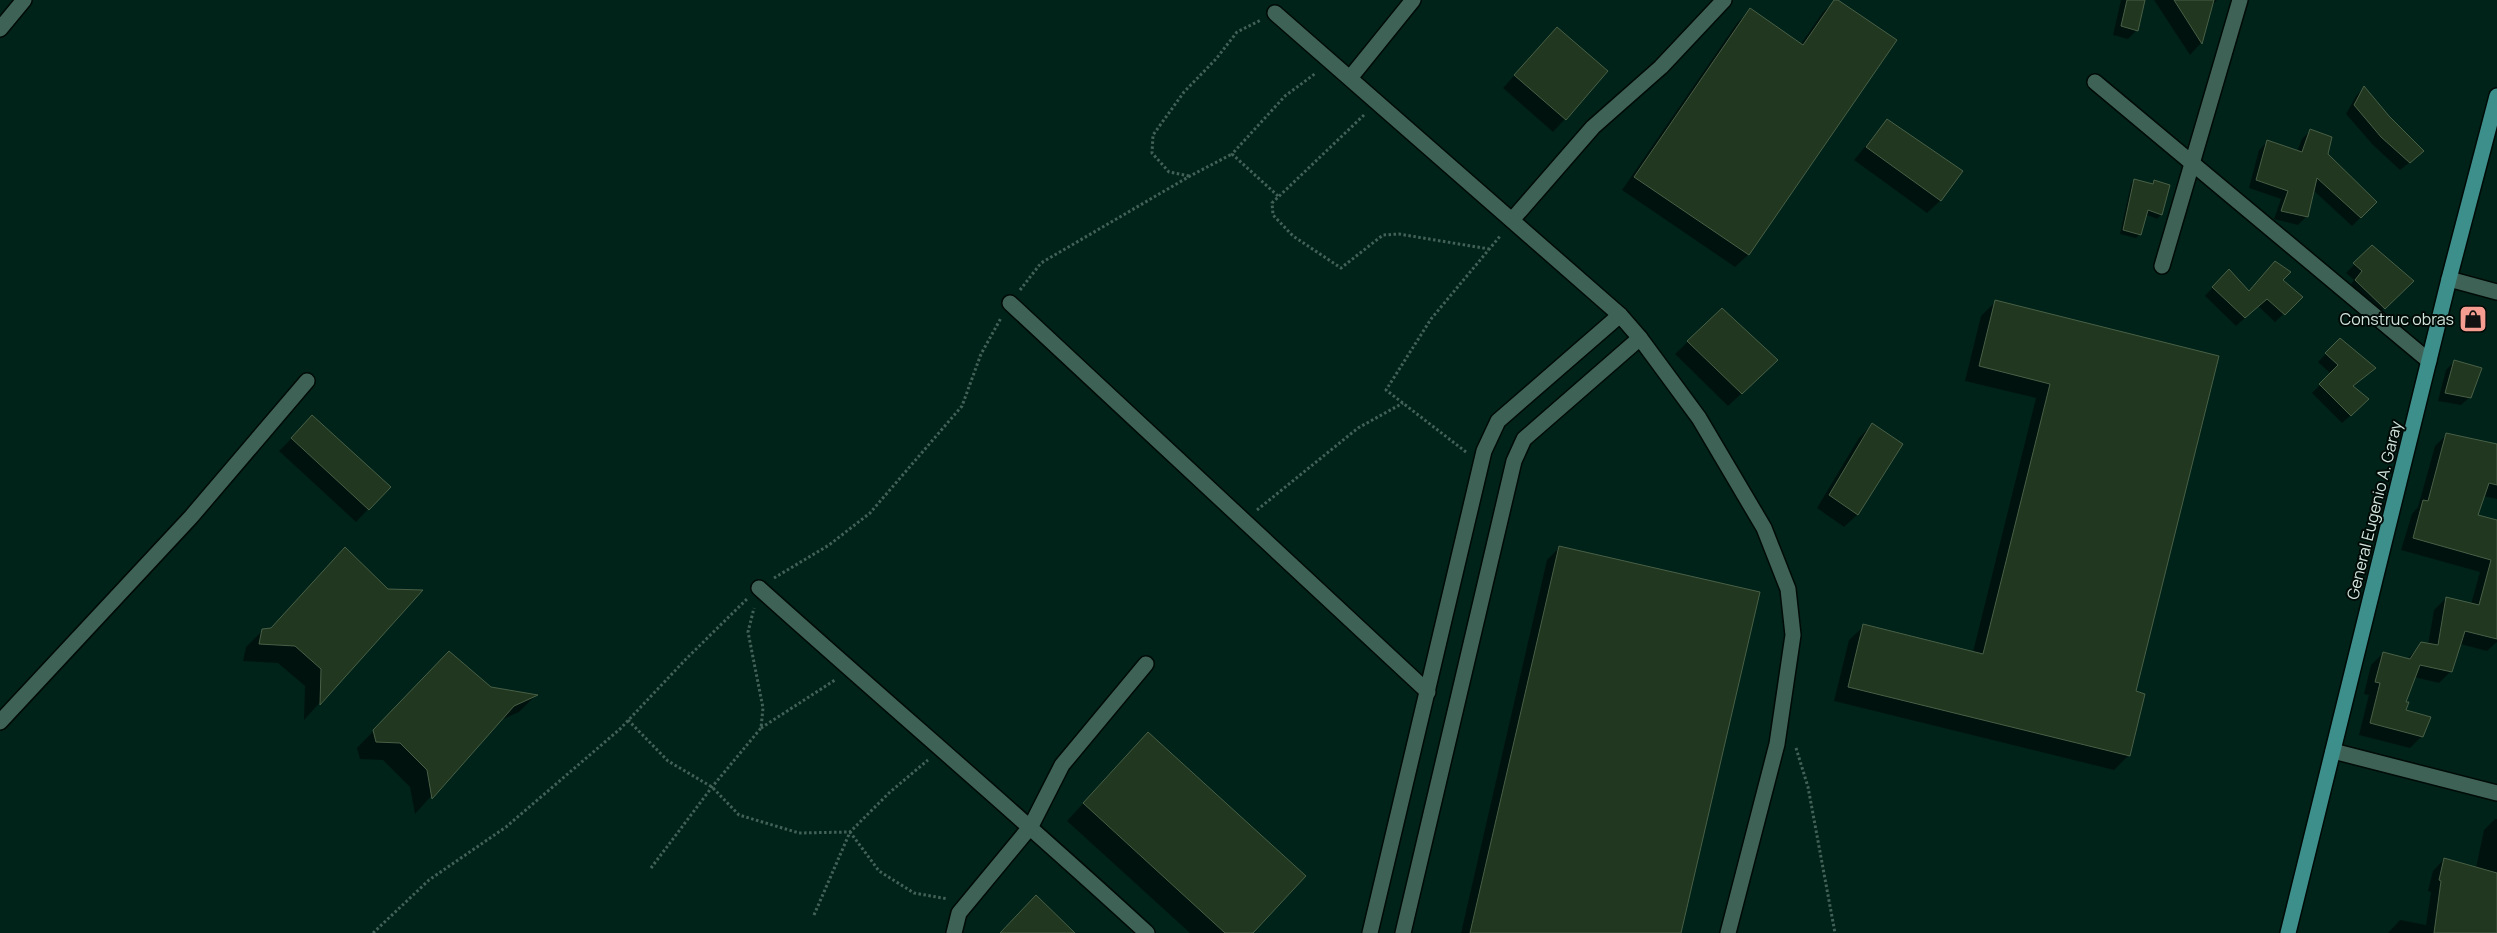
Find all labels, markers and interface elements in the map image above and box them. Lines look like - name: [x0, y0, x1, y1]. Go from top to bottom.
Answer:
- shop icon: Construc obras: [2458, 304, 2488, 334]
- place label: Construc obras: [2340, 308, 2454, 330]
- street label: General Eugenio A. Garay: [2341, 418, 2407, 602]

